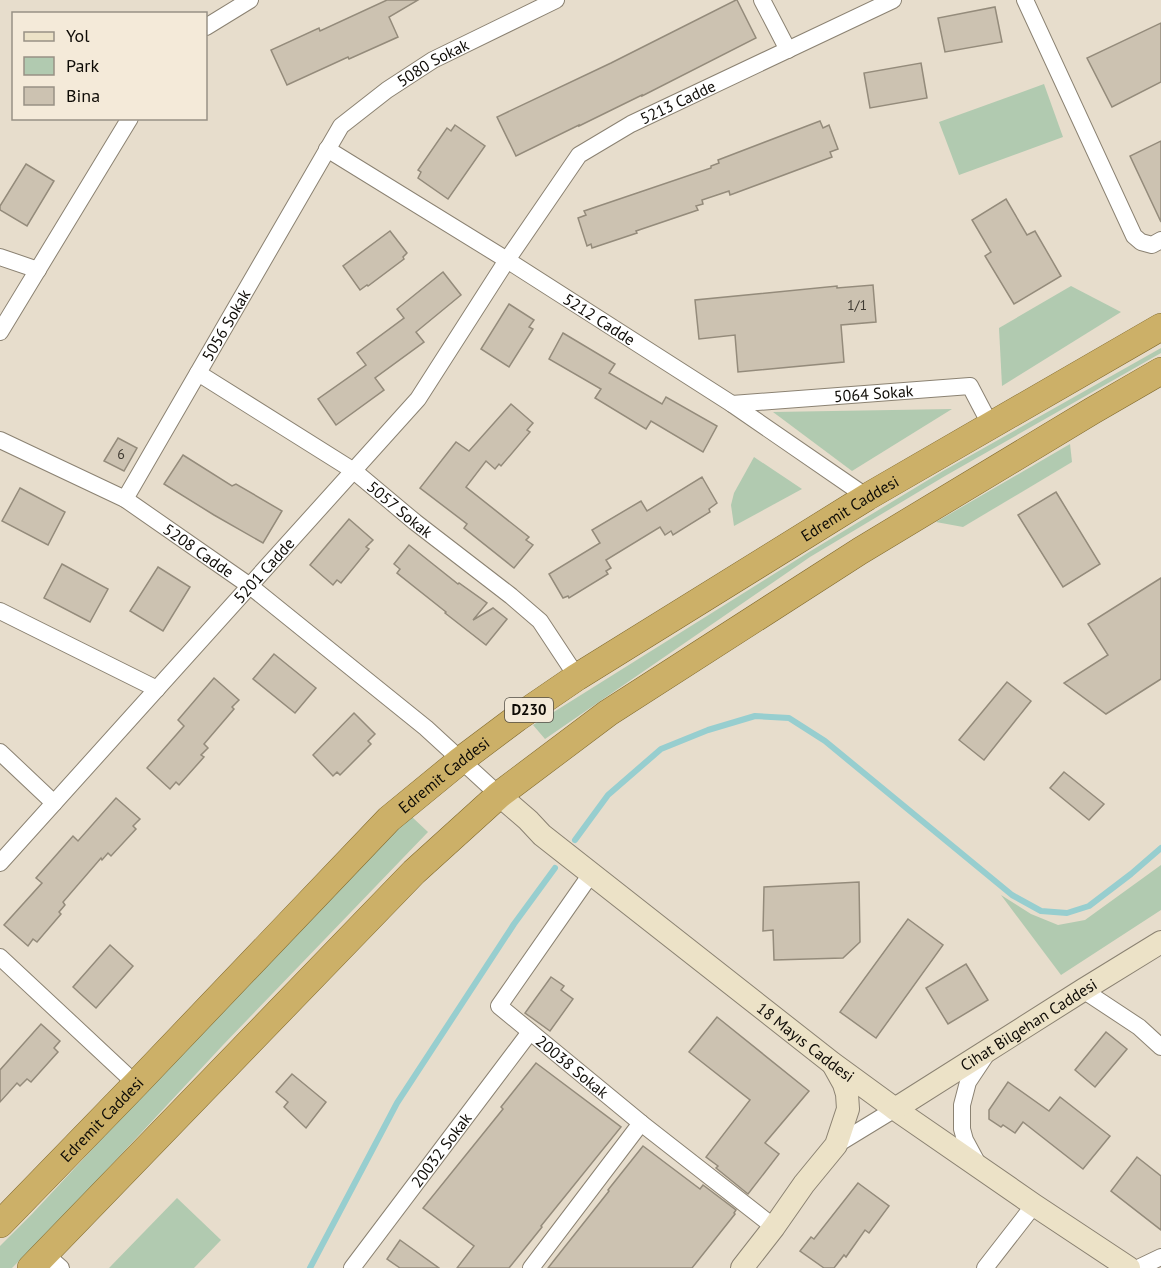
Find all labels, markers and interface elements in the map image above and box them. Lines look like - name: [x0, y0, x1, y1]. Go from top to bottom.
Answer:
- legend: [12, 12, 207, 120]
- text: Yol: [66, 24, 90, 47]
- street label: 5080 Sokak: [393, 34, 472, 91]
- text: Park: [66, 54, 99, 77]
- street label: 5213 Cadde: [637, 75, 719, 128]
- text: Bina: [66, 84, 100, 107]
- street label: 5056 Sokak: [197, 285, 254, 365]
- street label: 5212 Cadde: [560, 289, 639, 349]
- house number: 1/1: [847, 296, 867, 314]
- street label: 5064 Sokak: [833, 380, 914, 406]
- house number: 6: [117, 445, 125, 463]
- street label: Edremit Caddesi: [797, 471, 902, 546]
- street label: 5057 Sokak: [363, 476, 437, 542]
- street label: 5208 Cadde: [160, 519, 238, 582]
- street label: 5201 Cadde: [229, 533, 298, 607]
- road number: D230: [505, 698, 553, 722]
- street label: Edremit Caddesi: [394, 732, 493, 817]
- street label: Cihat Bilgehan Caddesi: [956, 974, 1101, 1075]
- street label: 18 Mayıs Caddesi: [753, 998, 858, 1086]
- street label: 20038 Sokak: [532, 1031, 613, 1102]
- street label: Edremit Caddesi: [56, 1073, 148, 1166]
- street label: 20032 Sokak: [407, 1108, 476, 1191]

